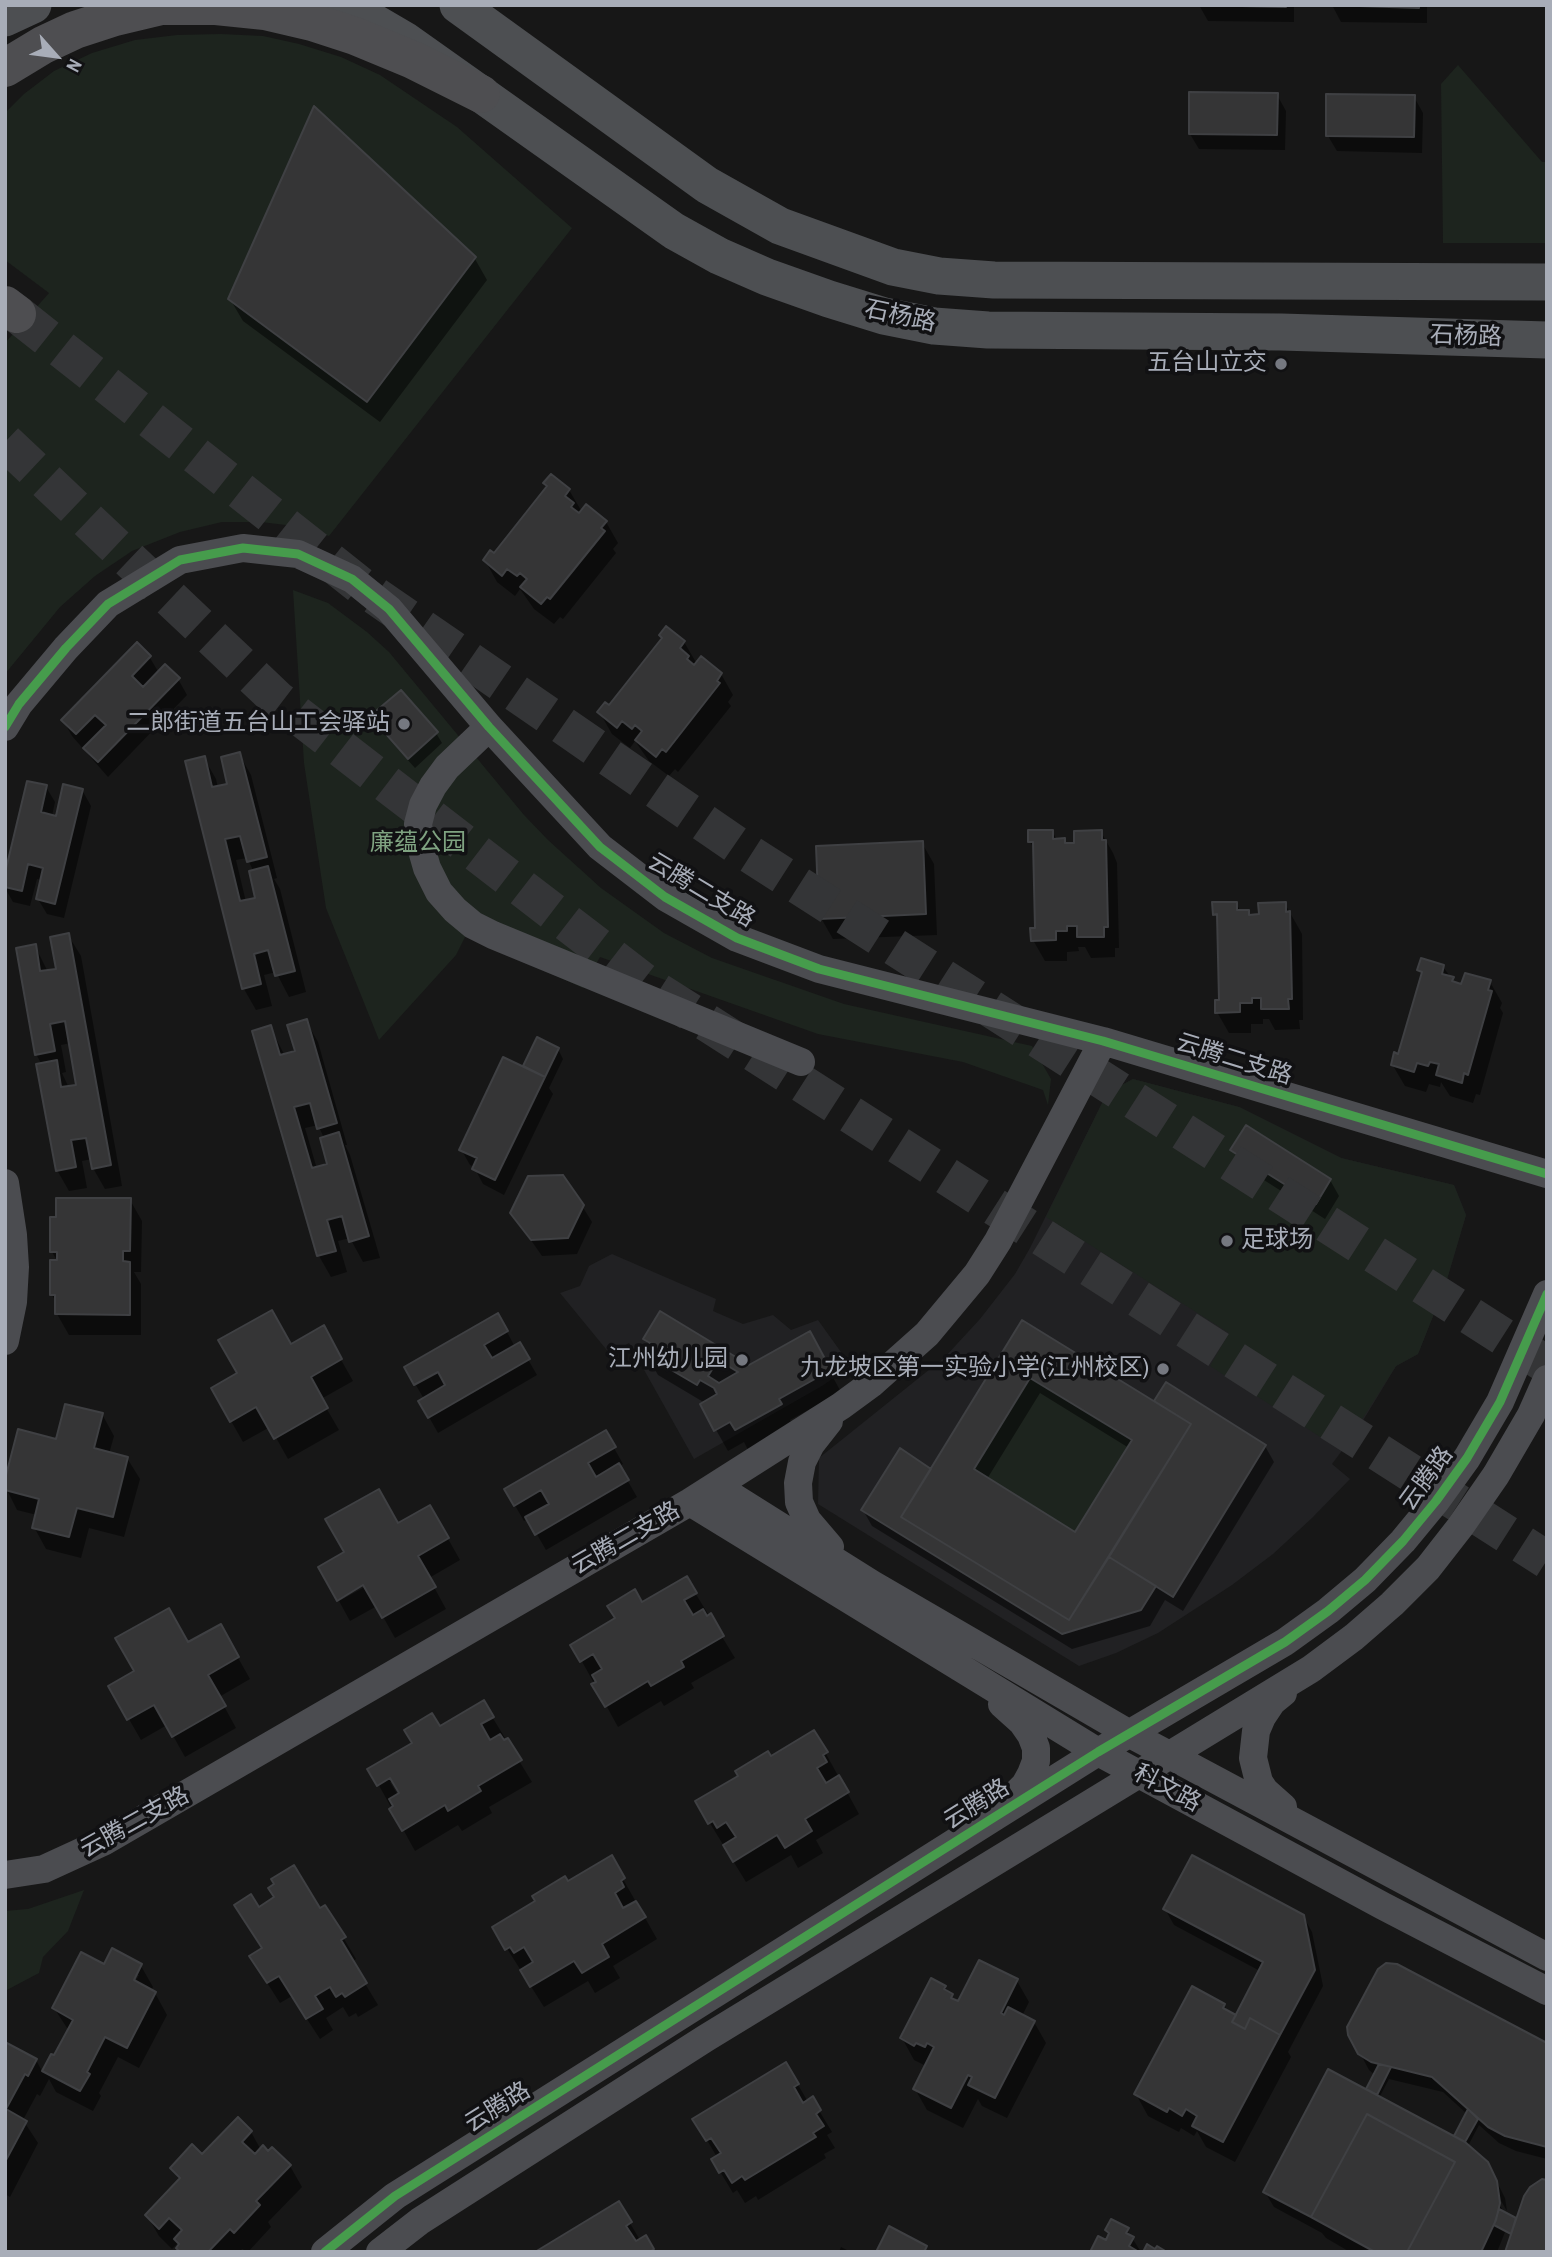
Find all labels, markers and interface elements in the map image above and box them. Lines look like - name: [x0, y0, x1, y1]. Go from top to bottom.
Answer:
- north arrow: [21, 21, 91, 91]
- text: N: [60, 55, 89, 77]
- street label: 石杨路: [862, 295, 938, 339]
- street label: 石杨路: [1430, 321, 1502, 353]
- place label: 五台山立交: [1147, 350, 1267, 378]
- marker: 五台山立交: [1273, 356, 1289, 372]
- place label: 二郎街道五台山工会驿站: [126, 710, 390, 738]
- marker: 二郎街道五台山工会驿站: [396, 716, 412, 732]
- park label: 廉蕴公园: [370, 830, 466, 858]
- street label: 云腾二支路: [642, 848, 760, 934]
- street label: 云腾二支路: [1172, 1029, 1296, 1091]
- place label: 足球场: [1241, 1227, 1313, 1255]
- marker: 足球场: [1219, 1233, 1235, 1249]
- place label: 江州幼儿园: [608, 1346, 728, 1374]
- marker: 江州幼儿园: [734, 1352, 750, 1368]
- place label: 九龙坡区第一实验小学(江州校区): [800, 1355, 1149, 1383]
- marker: 九龙坡区第一实验小学(江州校区): [1155, 1361, 1171, 1377]
- street label: 云腾路: [1394, 1441, 1460, 1517]
- street label: 云腾二支路: [567, 1497, 685, 1581]
- street label: 科文路: [1128, 1759, 1206, 1819]
- street label: 云腾路: [939, 1774, 1015, 1836]
- street label: 云腾二支路: [76, 1781, 194, 1865]
- street label: 云腾路: [460, 2077, 536, 2139]

